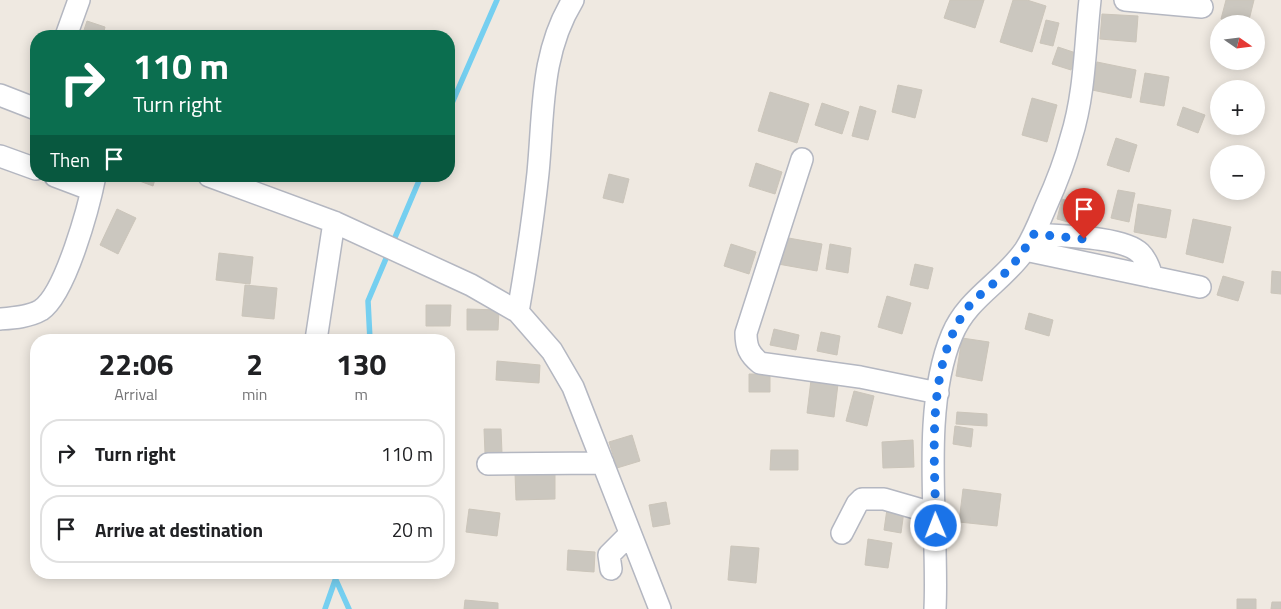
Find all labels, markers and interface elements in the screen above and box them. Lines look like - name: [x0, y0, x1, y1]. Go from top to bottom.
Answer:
- north arrow: [1210, 15, 1265, 70]
- map controls: [1210, 15, 1265, 200]
- text: 110 m: [133, 39, 229, 93]
- icon: right: [50, 50, 115, 115]
- button: +: [1210, 80, 1265, 135]
- text: Turn right: [133, 87, 222, 121]
- text: Then: [50, 145, 90, 174]
- icon: arrive: [100, 145, 128, 173]
- button: −: [1210, 145, 1265, 200]
- pin: [1063, 188, 1105, 239]
- icon: arrive: [1070, 195, 1098, 223]
- text: 22:06: [99, 341, 173, 387]
- text: 2: [246, 341, 263, 387]
- text: 130: [336, 341, 386, 387]
- text: Arrival: [114, 382, 158, 406]
- text: min: [242, 382, 267, 406]
- text: m: [355, 382, 368, 406]
- icon: right: [52, 439, 80, 467]
- text: Turn right: [95, 439, 176, 468]
- text: 110 m: [381, 439, 433, 468]
- position arrow: [909, 499, 961, 551]
- icon: arrive: [52, 515, 80, 543]
- text: Arrive at destination: [95, 515, 263, 544]
- text: 20 m: [392, 515, 433, 544]

